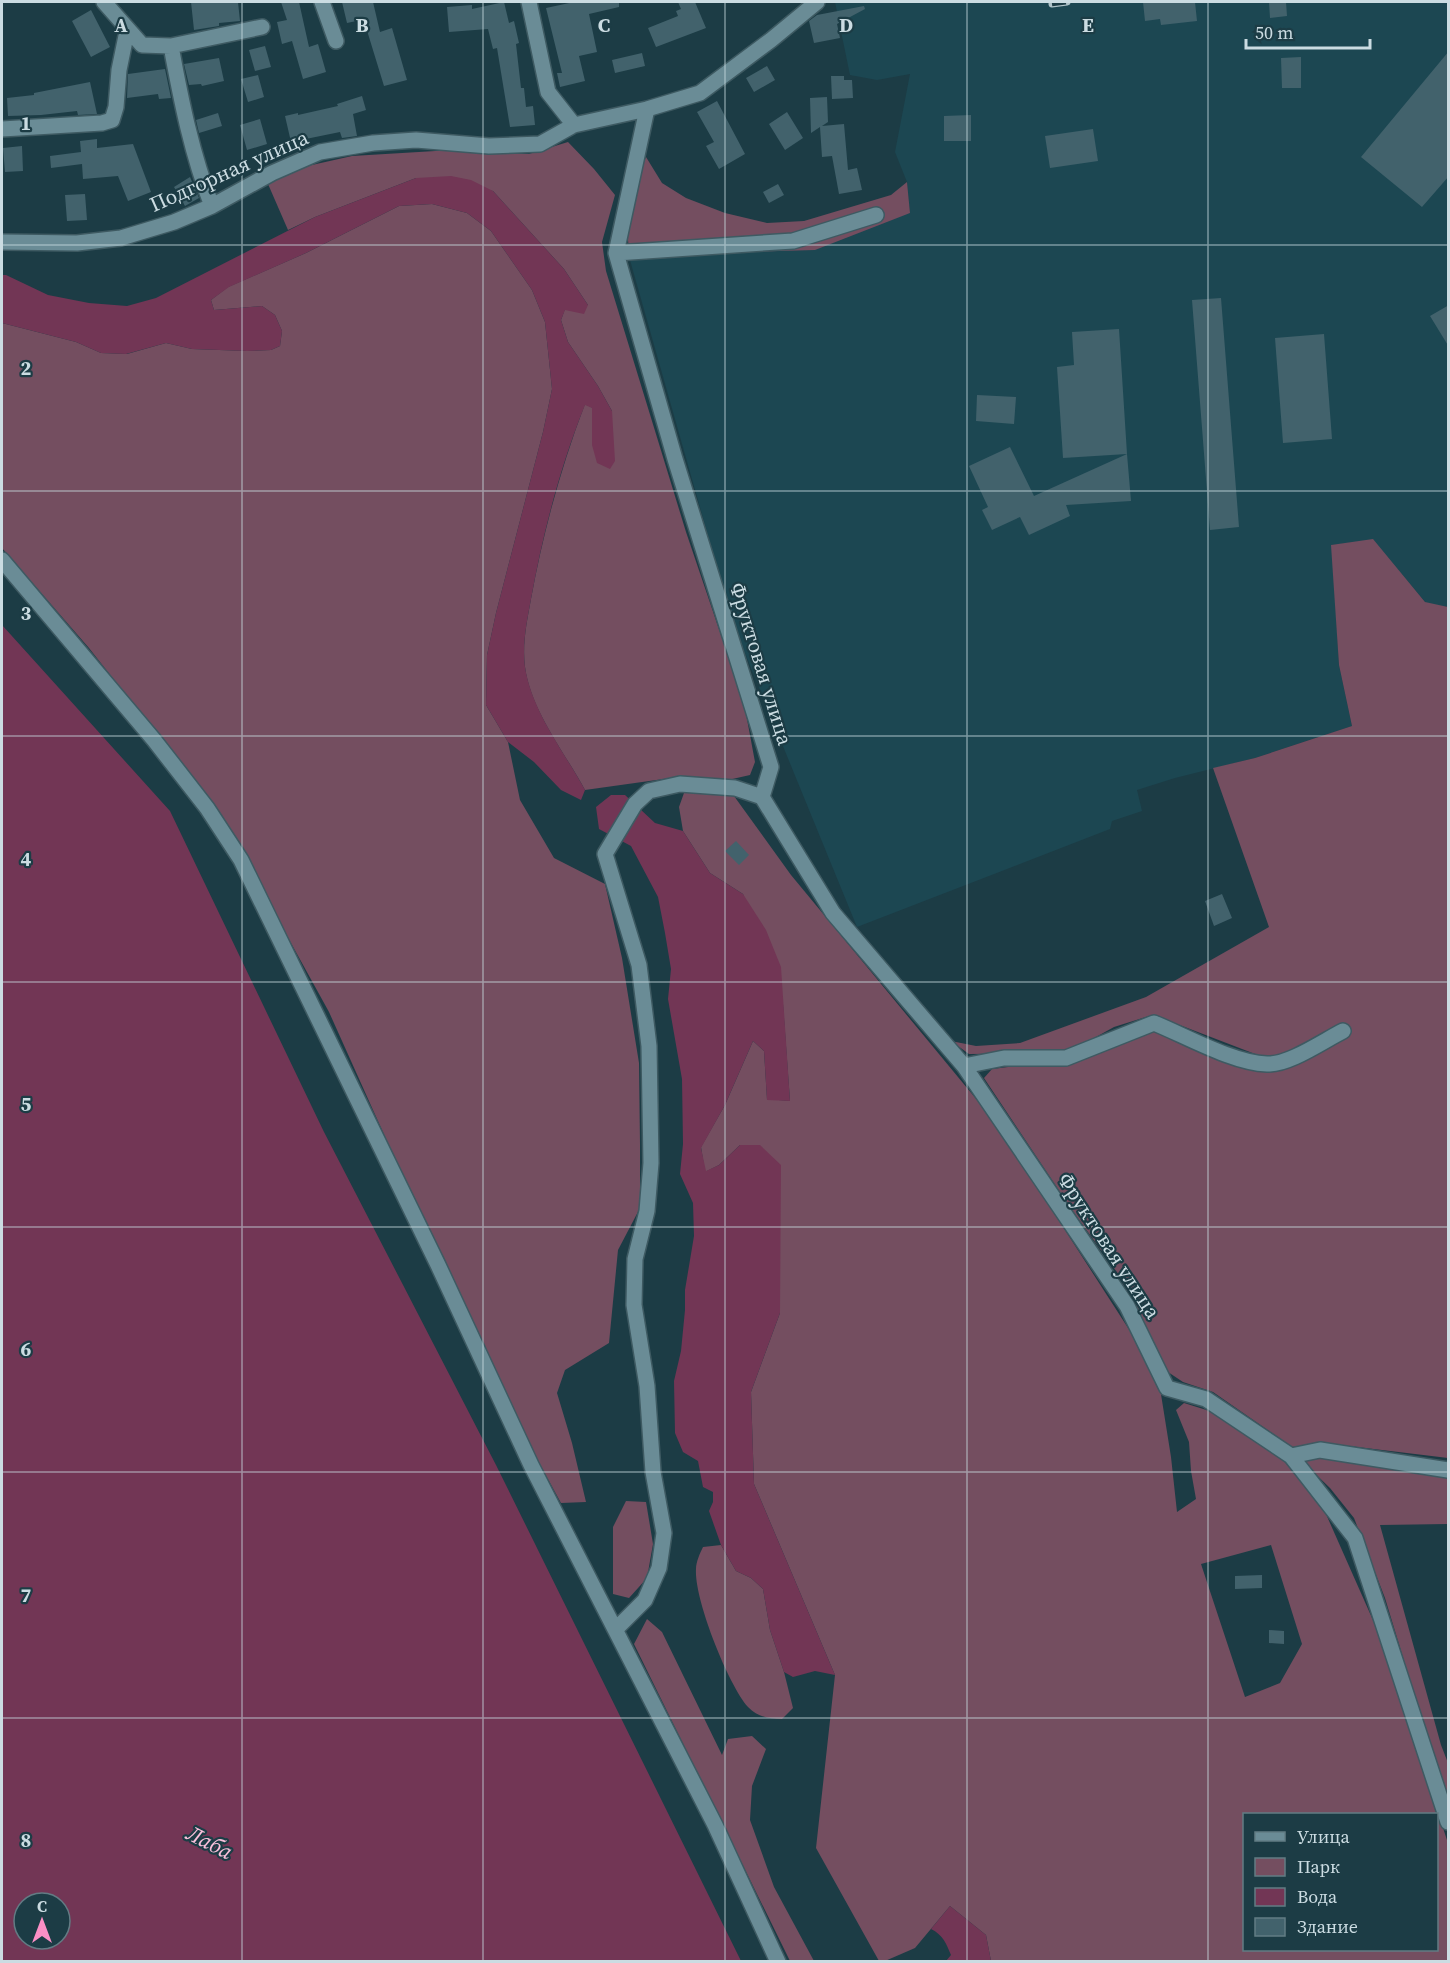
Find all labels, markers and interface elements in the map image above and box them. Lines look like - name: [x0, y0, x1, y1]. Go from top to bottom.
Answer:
- text: A: [114, 11, 128, 39]
- text: B: [355, 11, 369, 39]
- text: C: [598, 11, 610, 39]
- text: D: [839, 11, 853, 39]
- text: E: [1082, 11, 1094, 39]
- scale bar: [1246, 12, 1370, 50]
- text: 50 m: [1255, 20, 1293, 45]
- text: 1: [21, 109, 31, 137]
- street label: Подгорная улица: [145, 122, 313, 219]
- text: 2: [21, 354, 32, 382]
- street label: Фруктовая улица: [723, 579, 800, 749]
- text: 3: [21, 599, 32, 627]
- text: 4: [21, 845, 32, 873]
- text: 5: [21, 1090, 32, 1118]
- street label: Фруктовая улица: [1051, 1167, 1168, 1325]
- text: 6: [21, 1335, 32, 1363]
- text: 7: [21, 1581, 32, 1609]
- legend: [1243, 1813, 1438, 1951]
- water label: Лаба: [181, 1817, 239, 1867]
- text: Улица: [1297, 1824, 1350, 1849]
- text: 8: [21, 1826, 31, 1854]
- text: Парк: [1297, 1854, 1340, 1879]
- text: Вода: [1297, 1884, 1338, 1909]
- north arrow: [12, 1891, 72, 1951]
- text: С: [37, 1895, 47, 1917]
- text: Здание: [1297, 1914, 1358, 1939]

